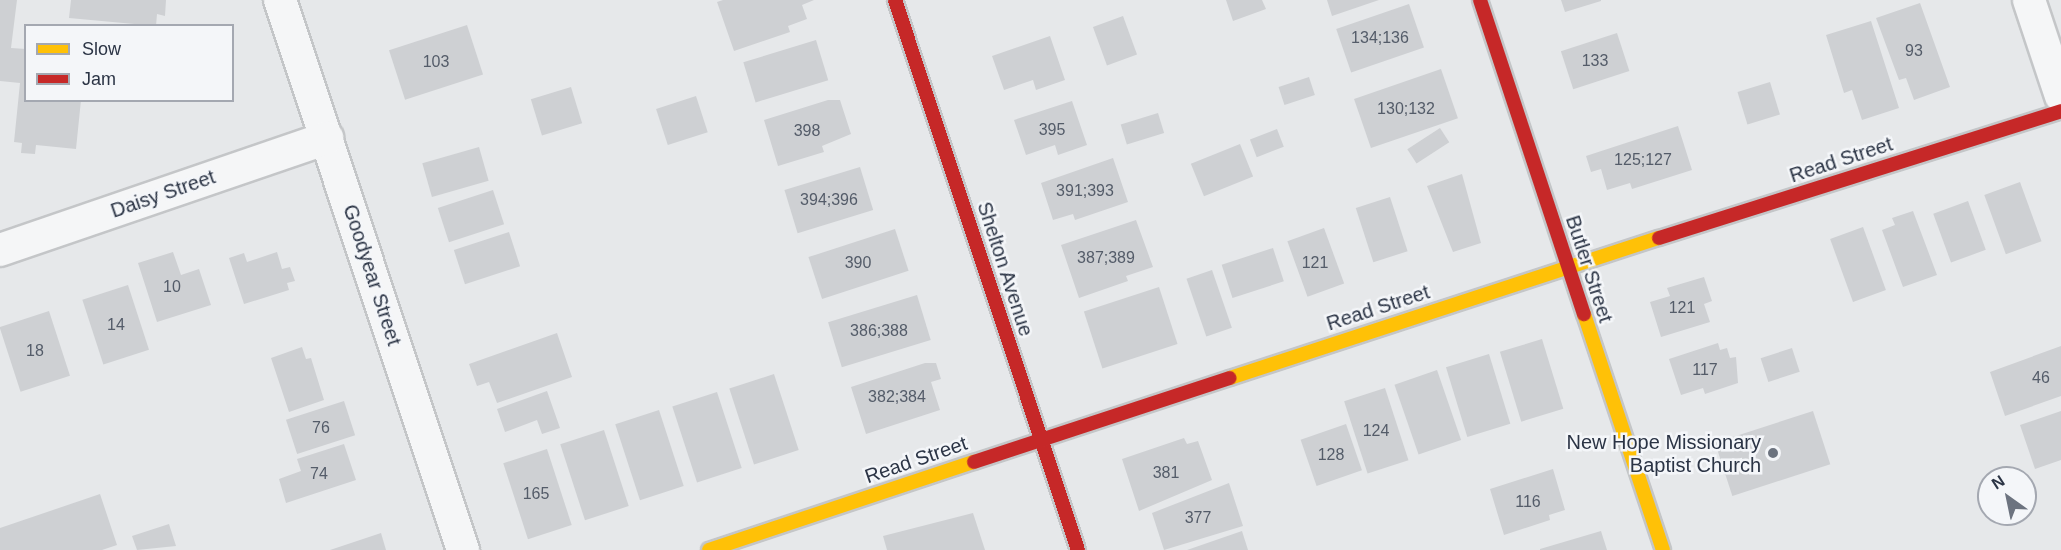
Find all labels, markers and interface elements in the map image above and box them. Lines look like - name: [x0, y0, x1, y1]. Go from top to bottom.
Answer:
- legend: [24, 24, 234, 102]
- house number: 134;136: [1351, 28, 1409, 48]
- text: Slow: [82, 39, 121, 59]
- house number: 93: [1905, 41, 1923, 61]
- house number: 133: [1582, 51, 1608, 71]
- house number: 103: [423, 52, 449, 72]
- text: Jam: [82, 69, 116, 89]
- house number: 130;132: [1377, 99, 1435, 119]
- house number: 395: [1039, 120, 1065, 140]
- house number: 398: [794, 121, 820, 141]
- street label: Read Street: [1787, 132, 1895, 188]
- house number: 125;127: [1614, 150, 1672, 170]
- street label: Daisy Street: [108, 165, 218, 223]
- house number: 391;393: [1056, 181, 1114, 201]
- house number: 394;396: [800, 190, 858, 210]
- street label: Shelton Avenue: [972, 198, 1038, 340]
- street label: Goodyear Street: [338, 202, 406, 348]
- street label: Butler Street: [1560, 212, 1618, 326]
- house number: 387;389: [1077, 248, 1135, 268]
- house number: 390: [845, 253, 871, 273]
- house number: 121: [1302, 253, 1328, 273]
- house number: 10: [163, 277, 181, 297]
- street label: Read Street: [1324, 280, 1432, 336]
- house number: 121: [1669, 298, 1695, 318]
- house number: 14: [107, 315, 125, 335]
- house number: 386;388: [850, 321, 908, 341]
- house number: 18: [26, 341, 44, 361]
- house number: 117: [1692, 360, 1718, 380]
- house number: 46: [2032, 368, 2050, 388]
- house number: 382;384: [868, 387, 926, 407]
- house number: 76: [312, 418, 330, 438]
- house number: 124: [1363, 421, 1389, 441]
- place label: New Hope Missionary Baptist Church: [1566, 430, 1761, 477]
- street label: Read Street: [862, 431, 970, 489]
- house number: 128: [1318, 445, 1344, 465]
- marker: New Hope Missionary Baptist Church: [1766, 446, 1780, 460]
- house number: 381: [1153, 463, 1179, 483]
- house number: 74: [310, 464, 328, 484]
- north arrow: [1977, 466, 2037, 526]
- text: N: [1989, 472, 2007, 492]
- house number: 165: [523, 484, 549, 504]
- house number: 116: [1515, 492, 1541, 512]
- house number: 377: [1185, 508, 1211, 528]

